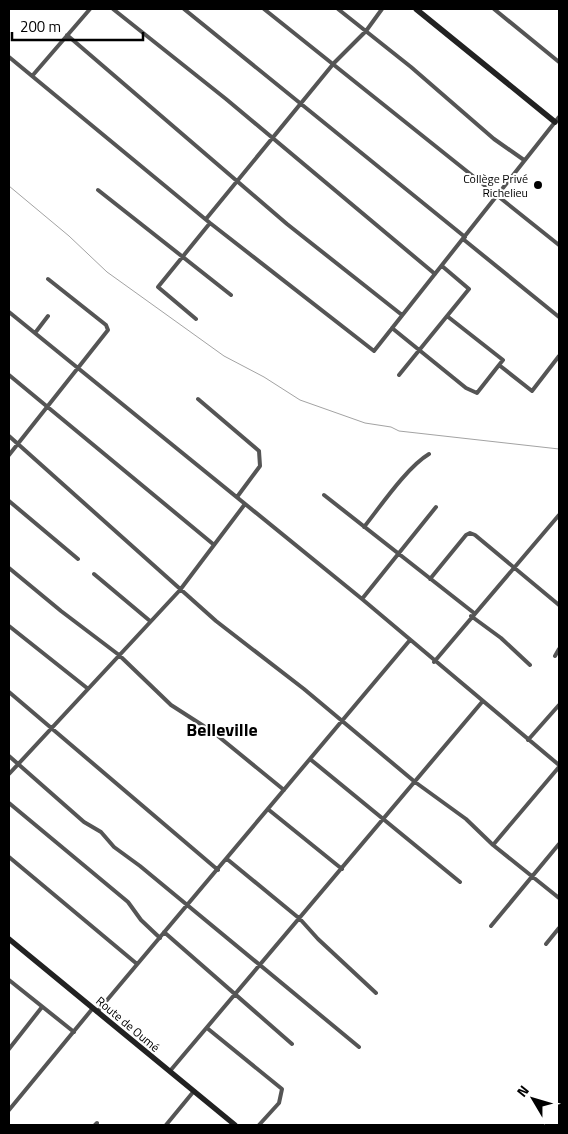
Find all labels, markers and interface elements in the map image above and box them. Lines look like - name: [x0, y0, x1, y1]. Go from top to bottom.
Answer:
- scale bar: [12, 10, 144, 42]
- text: 200 m: [20, 15, 61, 38]
- place label: Collège Privé Richelieu: [463, 169, 528, 202]
- marker: Collège Privé Richelieu: [532, 179, 544, 191]
- district label: Belleville: [186, 716, 258, 743]
- street label: Route de Oumé: [92, 992, 164, 1056]
- north arrow: [508, 1074, 558, 1124]
- text: N: [511, 1080, 534, 1101]

